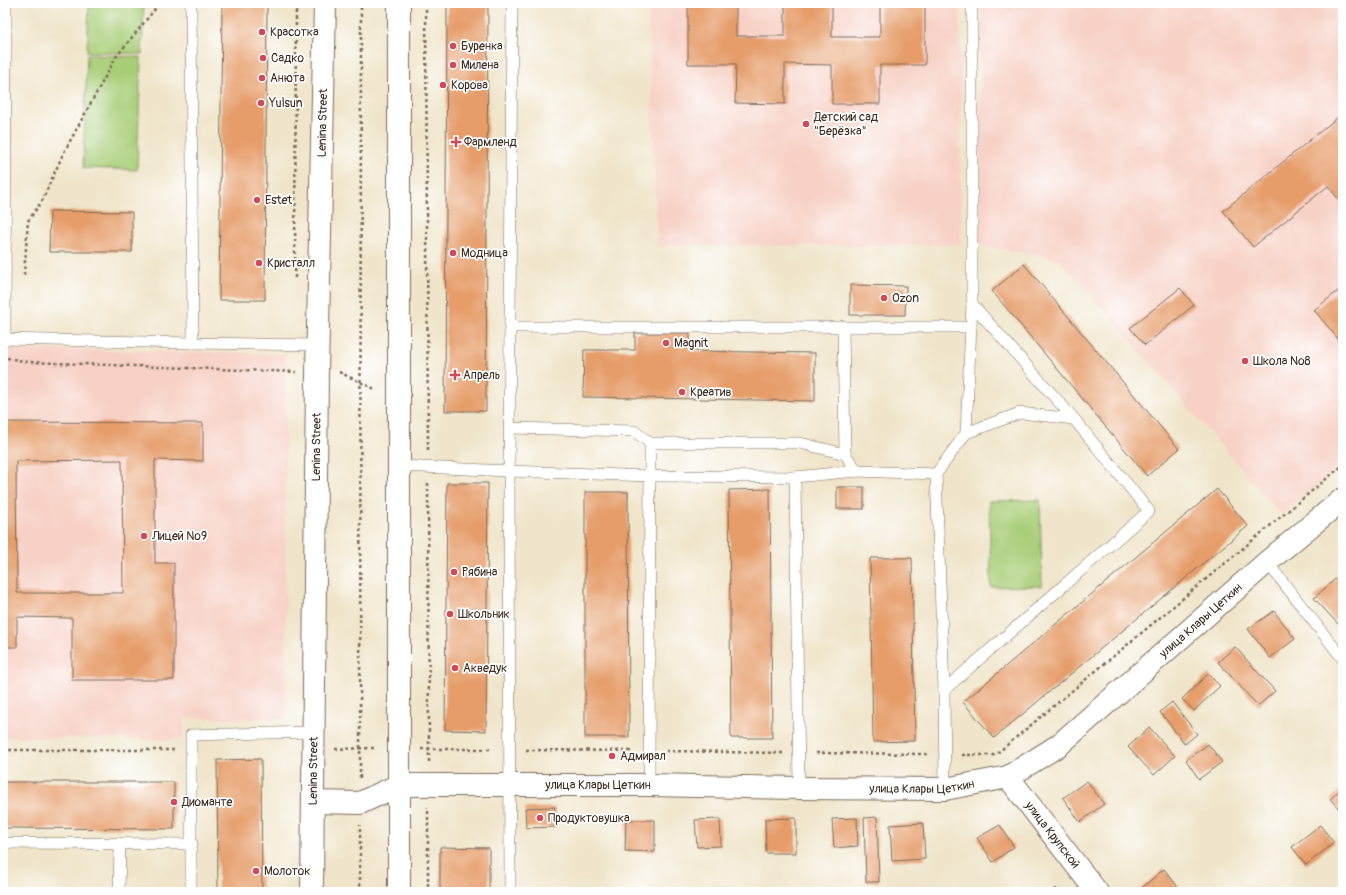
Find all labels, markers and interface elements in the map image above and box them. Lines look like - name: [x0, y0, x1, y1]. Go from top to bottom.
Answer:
- place label: Красотка: [270, 25, 319, 40]
- marker: Красотка: [257, 27, 267, 37]
- place label: Буренка: [461, 39, 503, 54]
- marker: Буренка: [448, 41, 458, 51]
- place label: Садко: [271, 51, 304, 66]
- marker: Садко: [258, 53, 268, 63]
- place label: Милена: [461, 58, 499, 73]
- marker: Милена: [448, 60, 458, 70]
- place label: Анюта: [270, 71, 305, 86]
- marker: Анюта: [257, 73, 267, 83]
- place label: Корова: [451, 78, 488, 93]
- marker: Корова: [438, 80, 448, 90]
- street label: Lenina Street: [315, 88, 331, 158]
- place label: Yulsun: [268, 96, 303, 111]
- marker: Yulsun: [256, 98, 266, 108]
- place label: Детский сад "Берёзка": [813, 110, 879, 139]
- marker: Детский сад "Берёзка": [801, 119, 811, 129]
- place label: Фармленд: [464, 135, 517, 150]
- marker: Фармленд: [451, 137, 461, 147]
- place label: Estet: [265, 193, 292, 208]
- marker: Estet: [252, 195, 262, 205]
- place label: Модница: [461, 246, 508, 261]
- marker: Модница: [448, 248, 458, 258]
- place label: Кристалл: [267, 256, 315, 271]
- marker: Кристалл: [254, 258, 264, 268]
- place label: Ozon: [892, 291, 919, 306]
- marker: Ozon: [879, 293, 889, 303]
- place label: Magnit: [674, 336, 708, 351]
- marker: Magnit: [661, 338, 671, 348]
- place label: Школа №8: [1253, 354, 1311, 369]
- marker: Школа №8: [1240, 356, 1250, 366]
- place label: Апрель: [463, 368, 500, 383]
- marker: Апрель: [450, 370, 460, 380]
- place label: Креатив: [690, 385, 731, 400]
- marker: Креатив: [677, 387, 687, 397]
- street label: Lenina Street: [309, 412, 325, 482]
- place label: Лицей №9: [151, 529, 207, 544]
- marker: Лицей №9: [139, 531, 149, 541]
- place label: Рябина: [462, 565, 498, 580]
- marker: Рябина: [449, 567, 459, 577]
- street label: улица Клары Цеткин: [1156, 580, 1245, 662]
- place label: Школьник: [458, 607, 510, 622]
- marker: Школьник: [445, 609, 455, 619]
- place label: Акведук: [463, 661, 507, 676]
- marker: Акведук: [450, 663, 460, 673]
- street label: Lenina Street: [306, 736, 321, 806]
- place label: Адмирал: [620, 749, 666, 764]
- marker: Адмирал: [607, 751, 617, 761]
- street label: улица Клары Цеткин: [868, 777, 976, 797]
- street label: улица Клары Цеткин: [544, 778, 651, 793]
- place label: Диоманте: [181, 795, 232, 810]
- marker: Диоманте: [169, 797, 179, 807]
- street label: улица Крупской: [1021, 798, 1083, 872]
- place label: Продуктовушка: [548, 811, 630, 826]
- marker: Продуктовушка: [535, 813, 545, 823]
- place label: Молоток: [264, 864, 311, 879]
- marker: Молоток: [251, 866, 261, 876]

